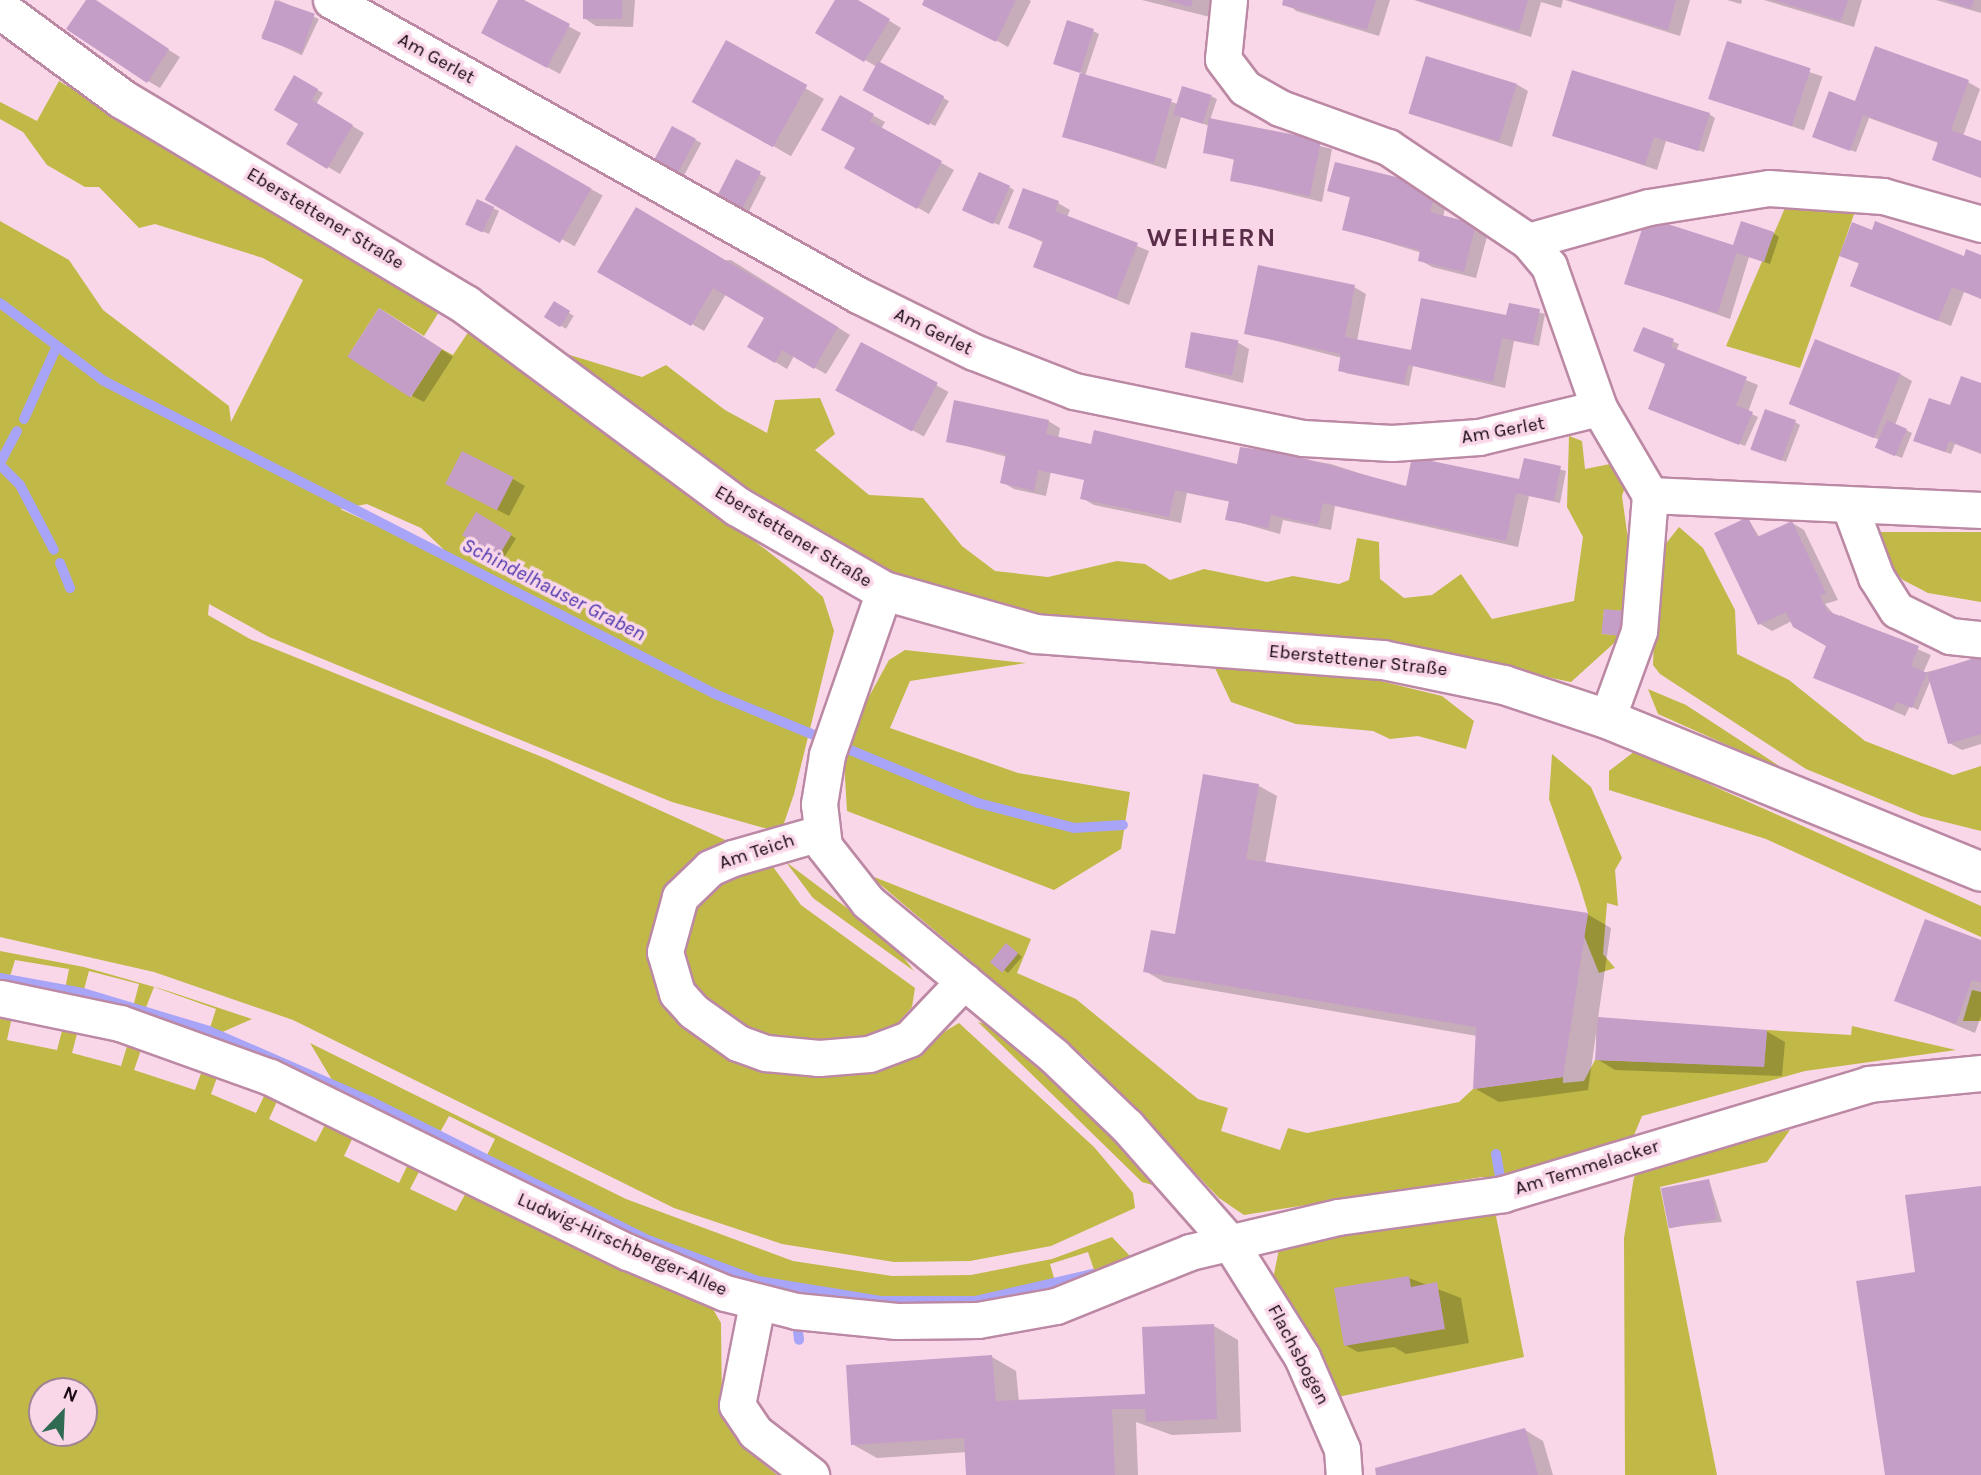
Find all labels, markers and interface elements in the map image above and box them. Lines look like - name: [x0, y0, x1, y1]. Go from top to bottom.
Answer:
- street label: Am Gerlet: [394, 29, 478, 89]
- street label: Eberstettener Straße: [242, 163, 408, 275]
- district label: WEIHERN: [1148, 222, 1276, 254]
- street label: Am Gerlet: [890, 303, 976, 361]
- street label: Am Gerlet: [1460, 412, 1546, 450]
- street label: Eberstettener Straße: [710, 481, 876, 593]
- water label: Schindelhauser Graben: [458, 532, 650, 646]
- street label: Eberstettener Straße: [1268, 640, 1448, 682]
- street label: Am Teich: [716, 829, 798, 875]
- street label: Am Temmelacker: [1512, 1135, 1662, 1201]
- street label: Ludwig-Hirschberger-Allee: [513, 1188, 731, 1302]
- street label: Flachsbogen: [1262, 1301, 1334, 1409]
- north arrow: [28, 1377, 98, 1447]
- text: N: [60, 1382, 81, 1407]

